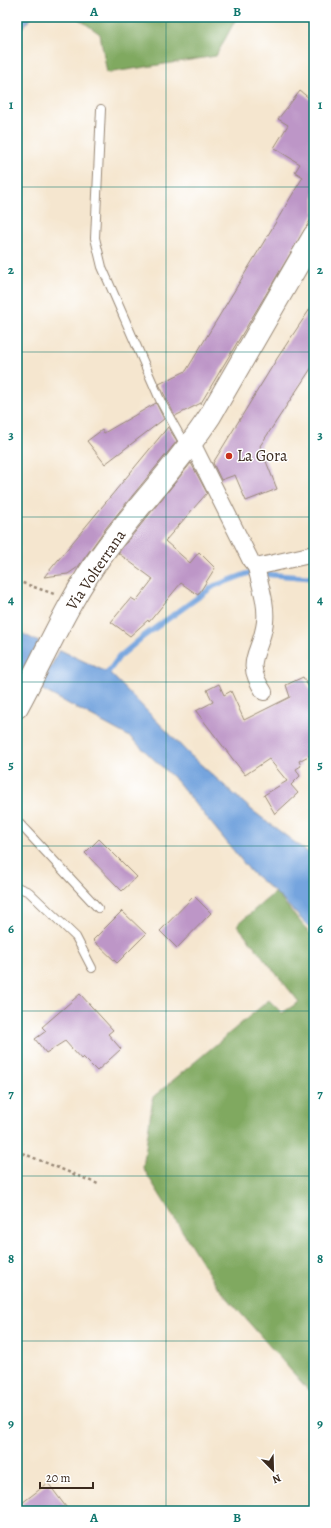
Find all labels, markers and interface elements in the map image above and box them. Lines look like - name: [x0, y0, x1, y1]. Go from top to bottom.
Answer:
- text: A: [89, 3, 99, 20]
- text: B: [233, 3, 241, 20]
- text: 1: [9, 96, 14, 113]
- text: 1: [318, 96, 323, 113]
- text: 2: [8, 261, 15, 278]
- text: 2: [317, 261, 324, 278]
- text: 3: [8, 426, 14, 443]
- text: 3: [317, 426, 323, 443]
- place label: La Gora: [237, 445, 288, 467]
- marker: La Gora: [224, 451, 234, 461]
- street label: Via Volterrana: [60, 525, 131, 615]
- text: 4: [8, 591, 14, 608]
- text: 4: [317, 591, 323, 608]
- text: 5: [8, 756, 14, 773]
- text: 5: [317, 756, 323, 773]
- text: 6: [8, 920, 14, 937]
- text: 6: [317, 920, 323, 937]
- text: 7: [8, 1085, 14, 1102]
- text: 7: [317, 1085, 323, 1102]
- text: 8: [8, 1250, 14, 1267]
- text: 8: [317, 1250, 323, 1267]
- text: 9: [8, 1415, 14, 1432]
- text: 9: [317, 1415, 323, 1432]
- north arrow: [253, 1450, 293, 1490]
- scale bar: [40, 1464, 93, 1490]
- text: 20 m: [46, 1470, 70, 1486]
- text: N: [270, 1470, 283, 1487]
- text: A: [89, 1509, 99, 1526]
- text: B: [233, 1509, 241, 1526]

